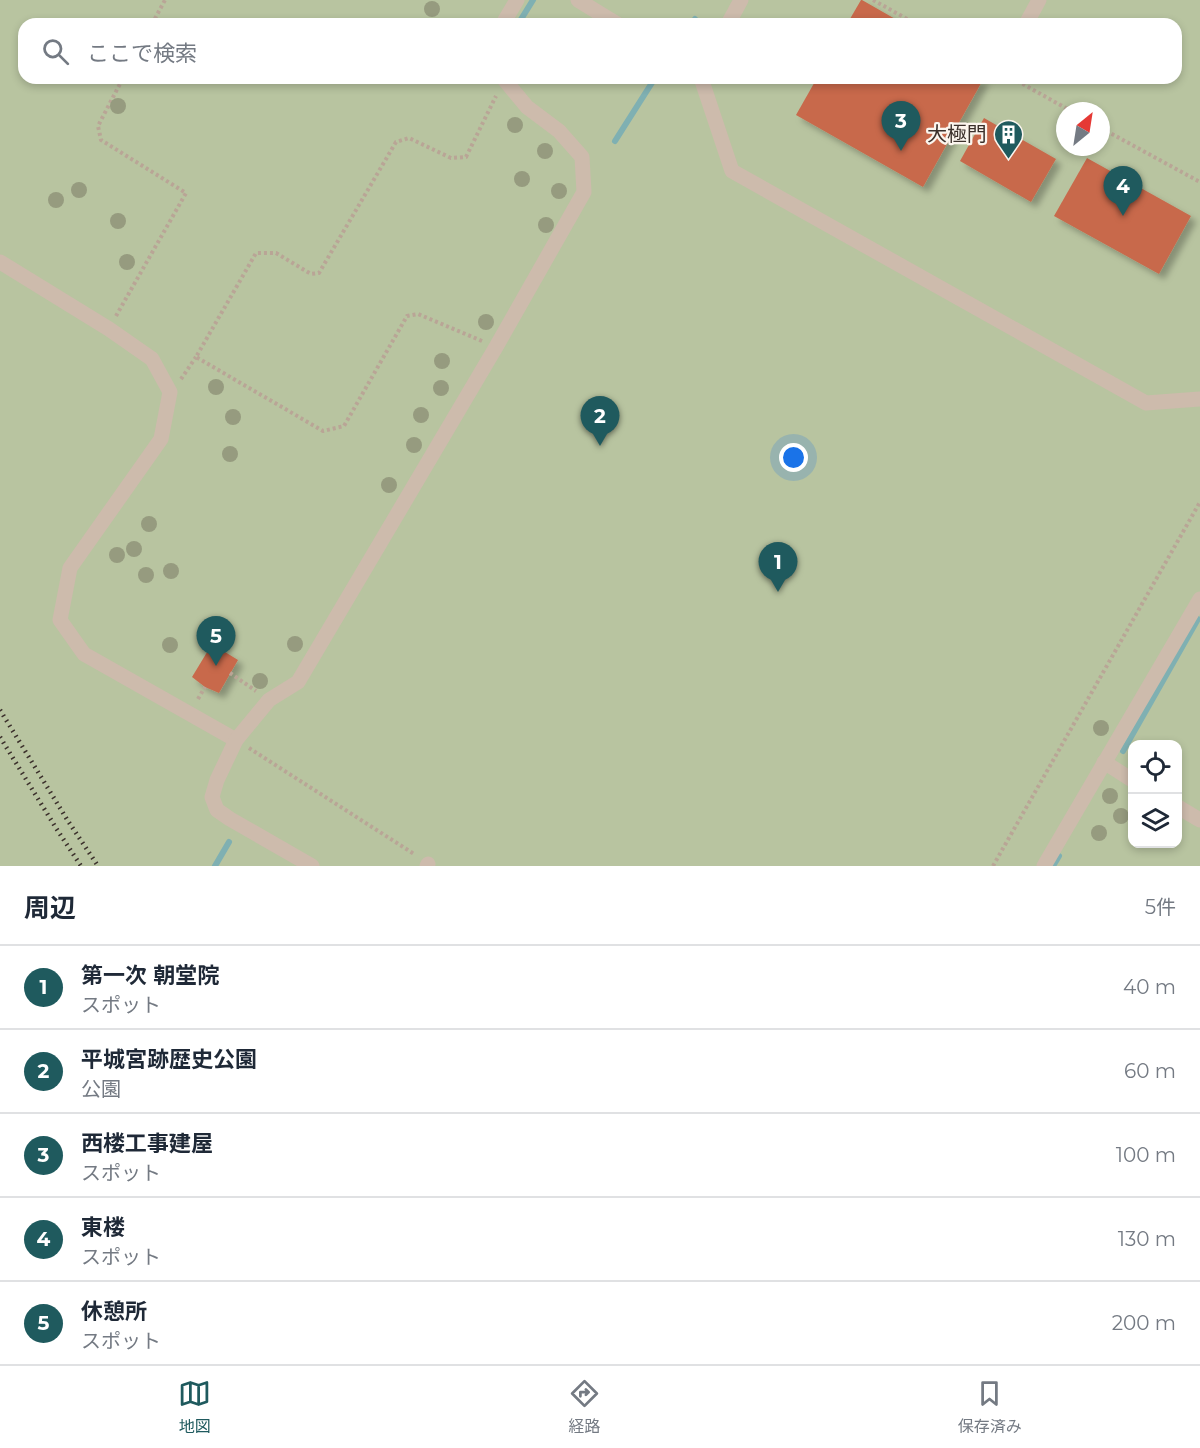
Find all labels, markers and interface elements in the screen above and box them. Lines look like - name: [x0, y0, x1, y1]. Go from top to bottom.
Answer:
- search box: [18, 18, 1182, 84]
- icon: search: [39, 35, 72, 68]
- text: ここで検索: [87, 40, 197, 67]
- pin: 3: [882, 102, 920, 151]
- north arrow: [1056, 102, 1110, 156]
- building icon: 大極門: [992, 118, 1024, 160]
- place label: 大極門: [927, 122, 987, 146]
- pin: 4: [1104, 166, 1142, 216]
- pin: 2: [580, 396, 620, 446]
- your location: [779, 443, 808, 472]
- pin: 1: [758, 542, 798, 592]
- pin: 5: [196, 616, 236, 666]
- map controls: [1128, 740, 1182, 848]
- button: locate: [1128, 740, 1182, 794]
- button: layers: [1128, 794, 1182, 848]
- text: 周辺: [24, 892, 76, 924]
- text: 5件: [1145, 895, 1176, 919]
- text: 第一次 朝堂院: [81, 962, 219, 989]
- text: 1: [40, 975, 47, 999]
- text: 40 m: [1123, 975, 1176, 999]
- text: スポット: [81, 993, 161, 1017]
- text: 平城宮跡歴史公園: [81, 1046, 257, 1073]
- text: 2: [38, 1059, 49, 1083]
- text: 60 m: [1124, 1059, 1176, 1083]
- text: 公園: [81, 1077, 121, 1101]
- text: 西楼工事建屋: [81, 1130, 213, 1157]
- text: 3: [38, 1143, 49, 1167]
- text: 100 m: [1116, 1143, 1176, 1167]
- text: スポット: [81, 1161, 161, 1185]
- text: 東楼: [81, 1214, 125, 1241]
- text: 4: [37, 1227, 50, 1251]
- text: 130 m: [1118, 1227, 1176, 1251]
- text: スポット: [81, 1245, 161, 1269]
- text: 休憩所: [81, 1298, 147, 1325]
- text: 5: [38, 1311, 49, 1335]
- text: 200 m: [1112, 1311, 1176, 1335]
- text: スポット: [81, 1329, 161, 1353]
- tab: 地図: [178, 1377, 211, 1437]
- tab: 経路: [568, 1377, 601, 1437]
- tab: 保存済み: [958, 1377, 1022, 1437]

